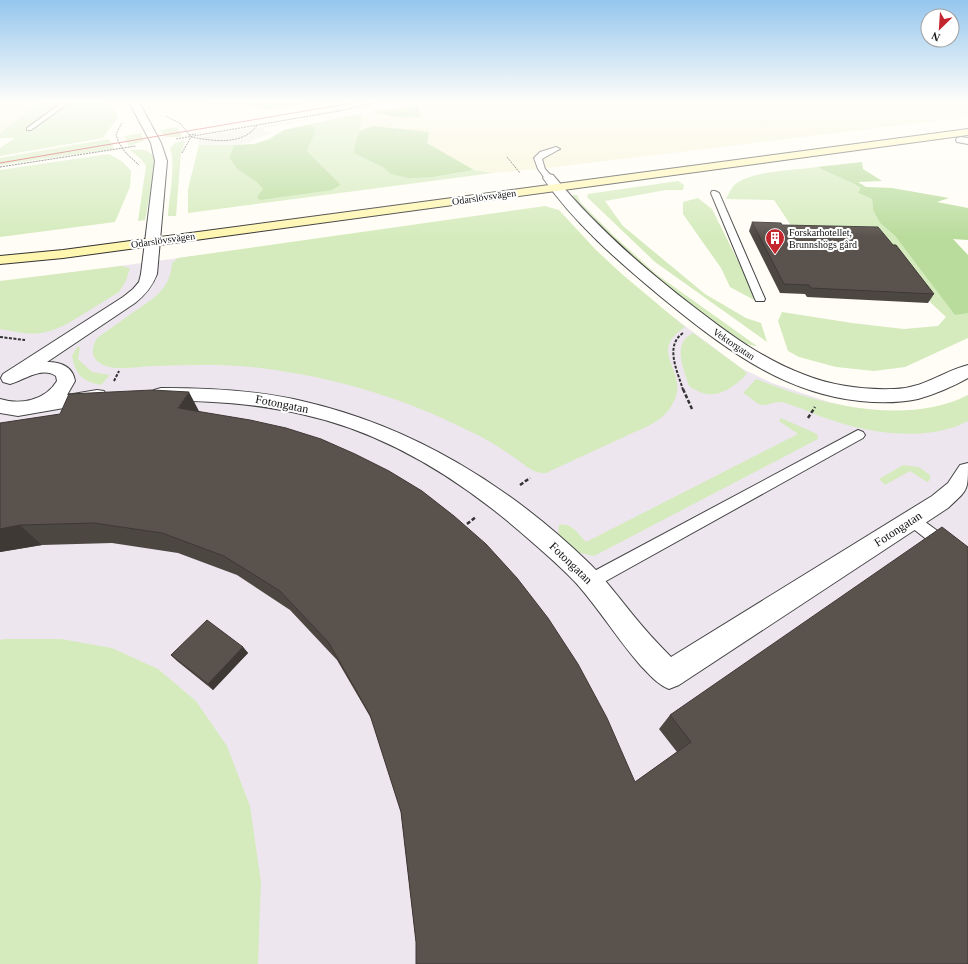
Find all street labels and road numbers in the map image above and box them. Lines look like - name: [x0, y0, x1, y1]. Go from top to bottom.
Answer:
- street label: Odarslövsvägen: [451, 187, 517, 207]
- street label: Odarslövsvägen: [130, 230, 196, 250]
- street label: Vektorgatan: [711, 326, 757, 362]
- street label: Fotongatan: [254, 392, 310, 416]
- street label: Fotongatan: [872, 508, 924, 550]
- street label: Fotongatan: [547, 539, 595, 587]

